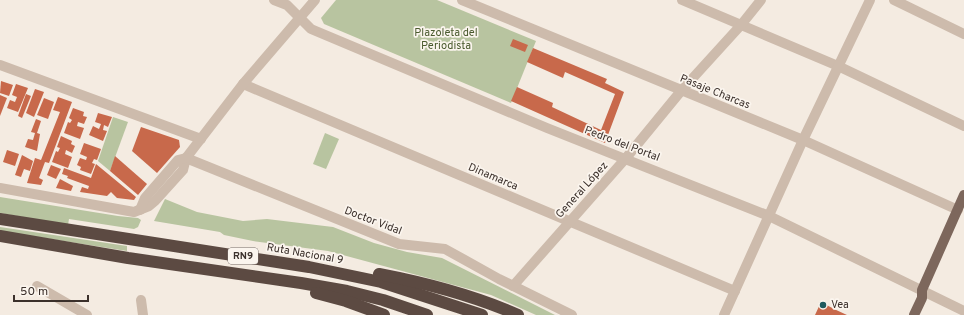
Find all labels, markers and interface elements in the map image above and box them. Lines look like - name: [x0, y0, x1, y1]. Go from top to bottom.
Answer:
- park label: Plazoleta del Periodista: [414, 26, 478, 53]
- street label: Pasaje Charcas: [678, 72, 752, 112]
- street label: Pedro del Portal: [582, 123, 662, 165]
- street label: General López: [553, 159, 611, 221]
- street label: Dinamarca: [466, 160, 520, 194]
- street label: Doctor Vidal: [342, 204, 404, 238]
- street label: Ruta Nacional 9: [266, 240, 344, 268]
- road number: RN9: [228, 248, 258, 264]
- scale bar: [14, 277, 88, 303]
- text: 50 m: [20, 284, 48, 300]
- place label: Vea: [831, 298, 849, 312]
- marker: Vea: [818, 300, 828, 310]

